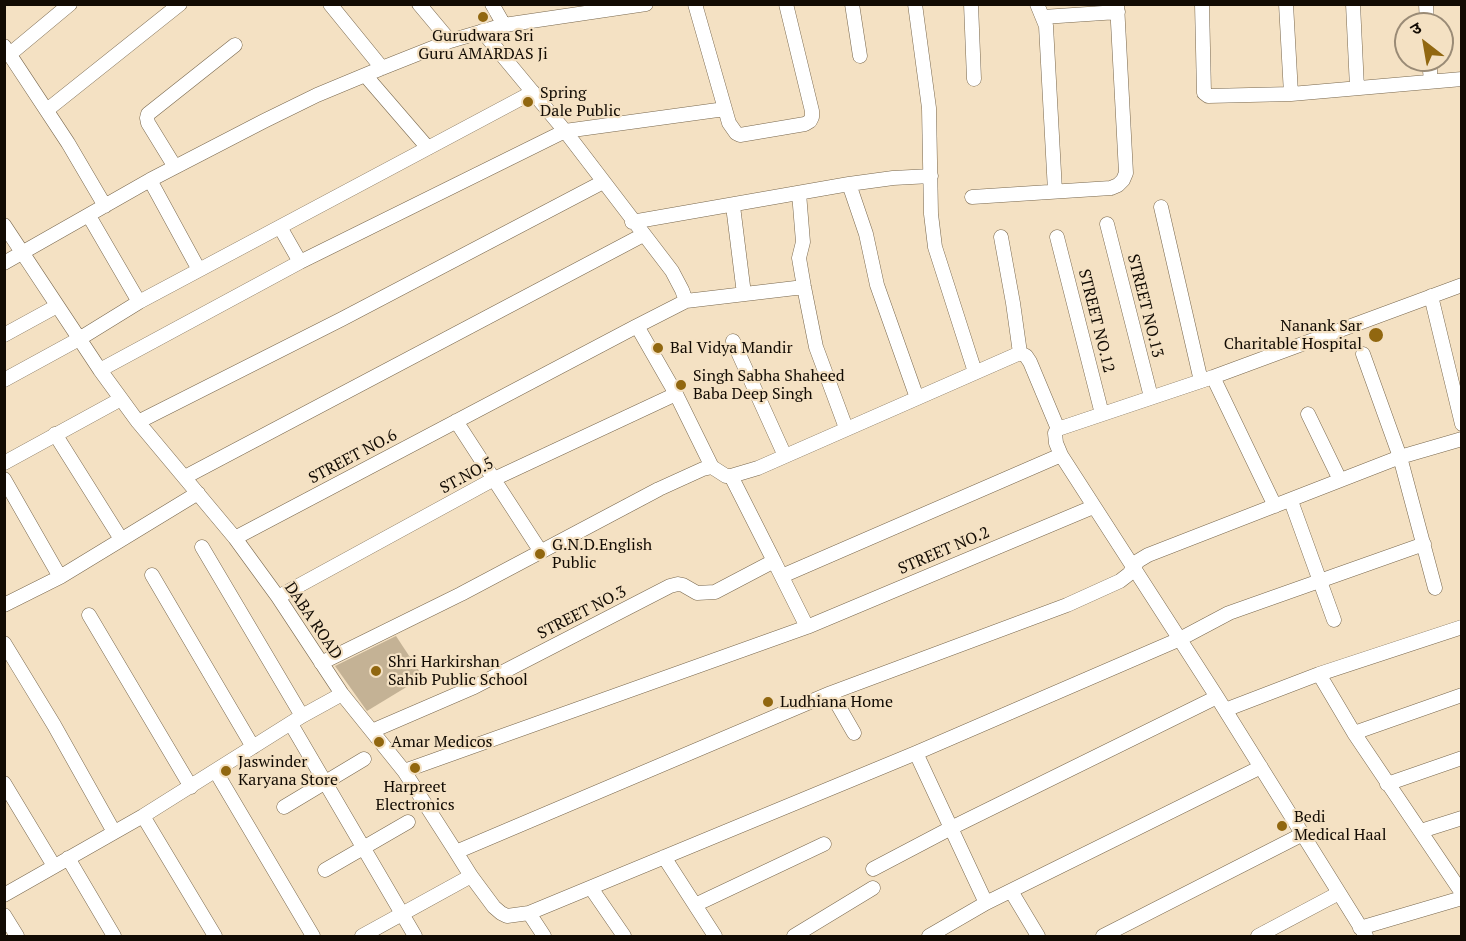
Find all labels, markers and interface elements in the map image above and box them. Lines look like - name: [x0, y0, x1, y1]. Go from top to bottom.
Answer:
- marker: Gurudwara Sri Guru AMARDAS Ji: [476, 10, 490, 24]
- north arrow: [1394, 12, 1454, 72]
- text: उ: [1406, 16, 1425, 40]
- place label: Gurudwara Sri Guru AMARDAS Ji: [418, 26, 548, 64]
- place label: Spring Dale Public: [540, 83, 621, 121]
- marker: Spring Dale Public: [521, 95, 535, 109]
- street label: STREET NO.13: [1123, 252, 1167, 360]
- street label: STREET NO.12: [1074, 267, 1118, 375]
- place label: Nanank Sar Charitable Hospital: [1224, 316, 1362, 354]
- marker: Nanank Sar Charitable Hospital: [1367, 326, 1385, 344]
- place label: Bal Vidya Mandir: [670, 338, 793, 358]
- marker: Bal Vidya Mandir: [651, 341, 665, 355]
- place label: Singh Sabha Shaheed Baba Deep Singh: [693, 366, 845, 404]
- marker: Singh Sabha Shaheed Baba Deep Singh: [674, 378, 688, 392]
- street label: STREET NO.6: [306, 426, 400, 488]
- street label: ST.NO.5: [437, 454, 497, 498]
- street label: STREET NO.2: [895, 523, 993, 579]
- place label: G.N.D.English Public: [552, 535, 652, 573]
- marker: G.N.D.English Public: [533, 547, 547, 561]
- street label: DABA ROAD: [280, 579, 346, 663]
- street label: STREET NO.3: [534, 582, 630, 644]
- place label: Shri Harkirshan Sahib Public School: [388, 652, 528, 690]
- marker: Shri Harkirshan Sahib Public School: [369, 664, 383, 678]
- place label: Ludhiana Home: [780, 692, 893, 712]
- marker: Ludhiana Home: [761, 695, 775, 709]
- place label: Amar Medicos: [391, 732, 492, 752]
- marker: Amar Medicos: [372, 735, 386, 749]
- place label: Jaswinder Karyana Store: [238, 752, 338, 790]
- marker: Harpreet Electronics: [408, 761, 422, 775]
- marker: Jaswinder Karyana Store: [219, 764, 233, 778]
- place label: Harpreet Electronics: [375, 777, 455, 815]
- place label: Bedi Medical Haal: [1294, 807, 1386, 845]
- marker: Bedi Medical Haal: [1275, 819, 1289, 833]

